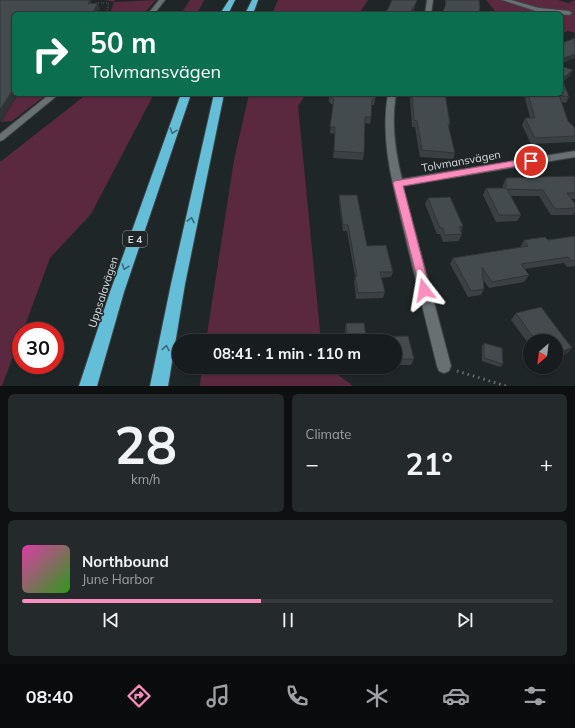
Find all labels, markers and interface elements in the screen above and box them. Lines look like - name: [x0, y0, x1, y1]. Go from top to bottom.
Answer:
- text: 50 m: [90, 25, 156, 60]
- icon: right: [24, 28, 76, 80]
- text: Tolvmansvägen: [90, 60, 221, 83]
- one-way arrow: [169, 127, 177, 134]
- pin: [514, 144, 548, 178]
- street label: Tolvmansvägen: [420, 147, 502, 175]
- icon: arrive: [520, 150, 542, 172]
- one-way arrow: [187, 217, 195, 223]
- road number: E 4: [123, 231, 147, 247]
- street label: Uppsalavägen: [85, 255, 121, 329]
- one-way arrow: [122, 263, 130, 270]
- position arrow: [403, 269, 445, 311]
- speed limit sign: 30: [12, 322, 64, 374]
- north arrow: [523, 334, 563, 374]
- map controls: [523, 334, 563, 374]
- text: 08:41 · 1 min · 110 m: [213, 344, 361, 363]
- one-way arrow: [161, 345, 170, 351]
- text: 28: [115, 412, 177, 477]
- text: Climate: [306, 426, 351, 442]
- text: 21°: [406, 445, 453, 483]
- text: −: [306, 450, 319, 478]
- text: +: [540, 450, 553, 478]
- text: km/h: [131, 471, 160, 487]
- text: Northbound: [82, 552, 169, 571]
- text: June Harbor: [82, 571, 154, 587]
- icon: previous: [100, 609, 122, 631]
- icon: pause: [277, 609, 299, 631]
- icon: next: [454, 609, 476, 631]
- icon: directions: [125, 682, 153, 710]
- icon: music: [204, 682, 232, 710]
- icon: phone: [283, 682, 311, 710]
- icon: climate: [363, 682, 391, 710]
- icon: car: [442, 682, 470, 710]
- icon: filters: [521, 682, 549, 710]
- text: 08:40: [26, 685, 73, 708]

